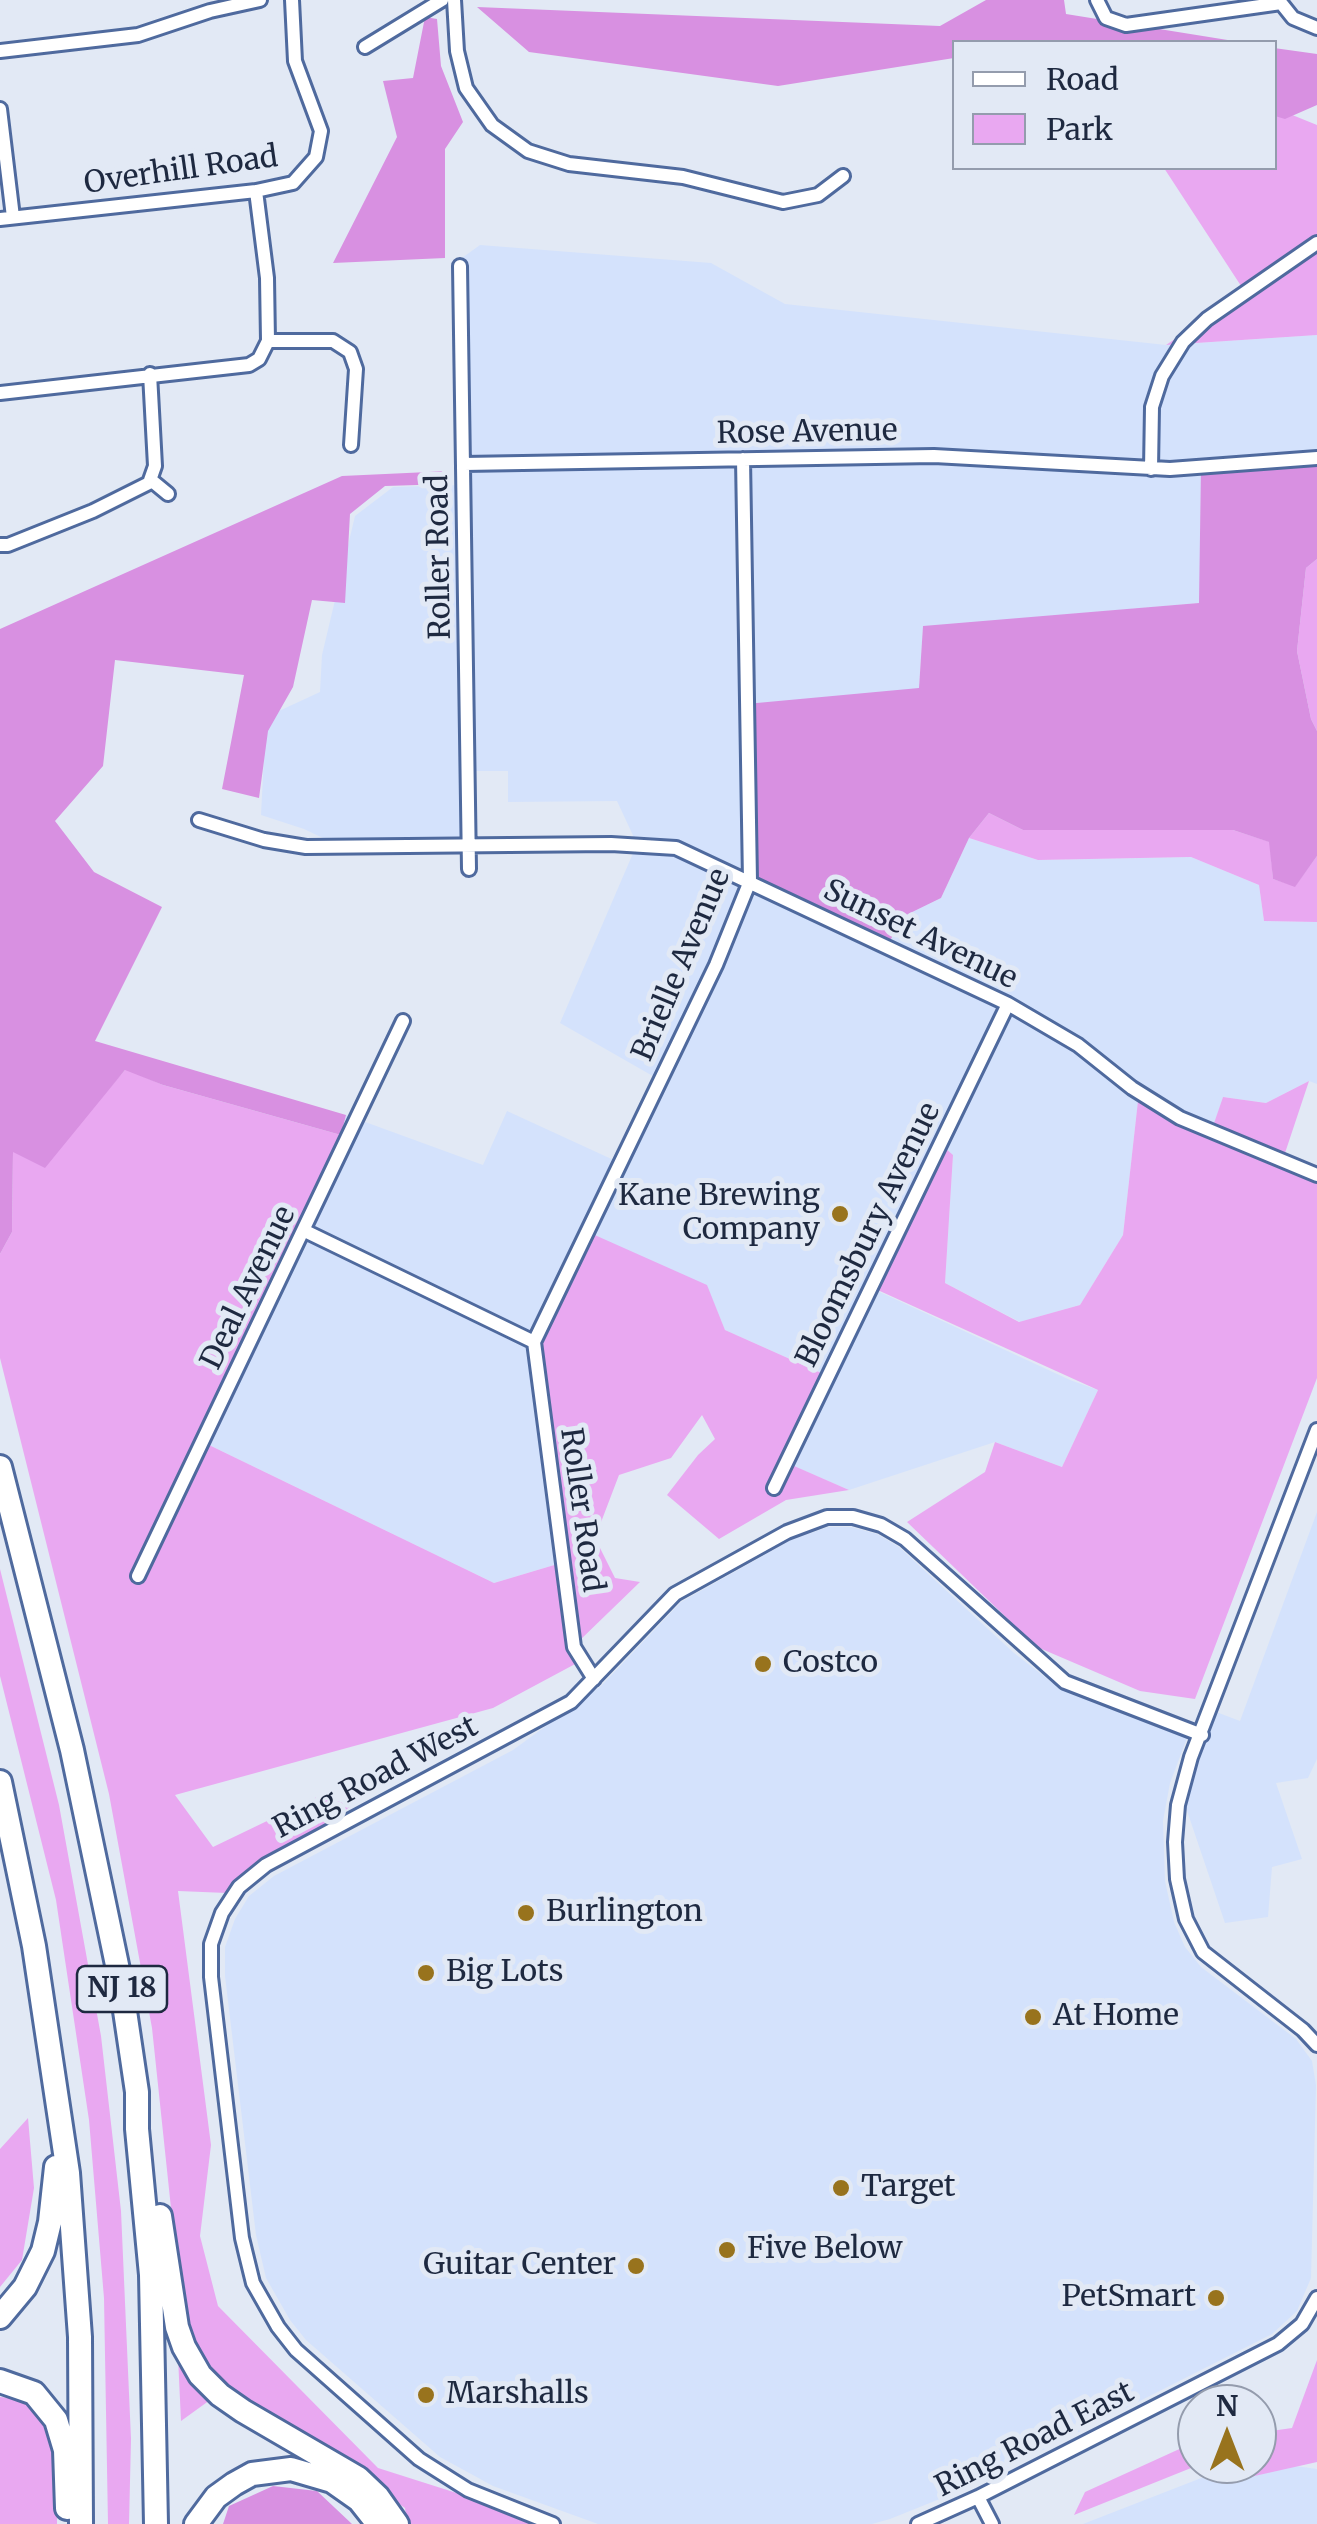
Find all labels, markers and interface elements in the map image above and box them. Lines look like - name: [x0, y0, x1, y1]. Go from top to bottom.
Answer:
- legend: [952, 40, 1277, 170]
- text: Road: [1046, 60, 1119, 98]
- text: Park: [1046, 110, 1113, 148]
- street label: Overhill Road: [82, 140, 280, 202]
- street label: Rose Avenue: [716, 413, 898, 453]
- street label: Roller Road: [421, 474, 459, 640]
- street label: Brielle Avenue: [625, 863, 739, 1067]
- street label: Sunset Avenue: [817, 873, 1023, 997]
- street label: Bloomsbury Avenue: [789, 1097, 949, 1373]
- place label: Kane Brewing Company: [618, 1179, 820, 1250]
- street label: Deal Avenue: [194, 1201, 304, 1375]
- marker: Kane Brewing Company: [829, 1203, 851, 1225]
- street label: Roller Road: [552, 1426, 610, 1594]
- place label: Costco: [783, 1646, 878, 1682]
- marker: Costco: [752, 1653, 774, 1675]
- street label: Ring Road West: [268, 1709, 484, 1847]
- place label: Burlington: [546, 1895, 703, 1931]
- marker: Burlington: [515, 1902, 537, 1924]
- place label: Big Lots: [446, 1955, 564, 1991]
- marker: Big Lots: [415, 1962, 437, 1984]
- road number: NJ 18: [77, 1966, 167, 2012]
- place label: At Home: [1053, 1999, 1179, 2035]
- marker: At Home: [1022, 2006, 1044, 2028]
- place label: Target: [861, 2170, 956, 2206]
- marker: Target: [830, 2177, 852, 2199]
- place label: Five Below: [747, 2232, 902, 2268]
- marker: Five Below: [716, 2239, 738, 2261]
- place label: Guitar Center: [423, 2248, 616, 2284]
- marker: Guitar Center: [625, 2255, 647, 2277]
- place label: PetSmart: [1062, 2280, 1196, 2316]
- marker: PetSmart: [1205, 2287, 1227, 2309]
- street label: Ring Road East: [930, 2374, 1140, 2506]
- place label: Marshalls: [446, 2377, 589, 2413]
- marker: Marshalls: [415, 2384, 437, 2406]
- north arrow: [1177, 2384, 1277, 2484]
- text: N: [1216, 2388, 1238, 2424]

